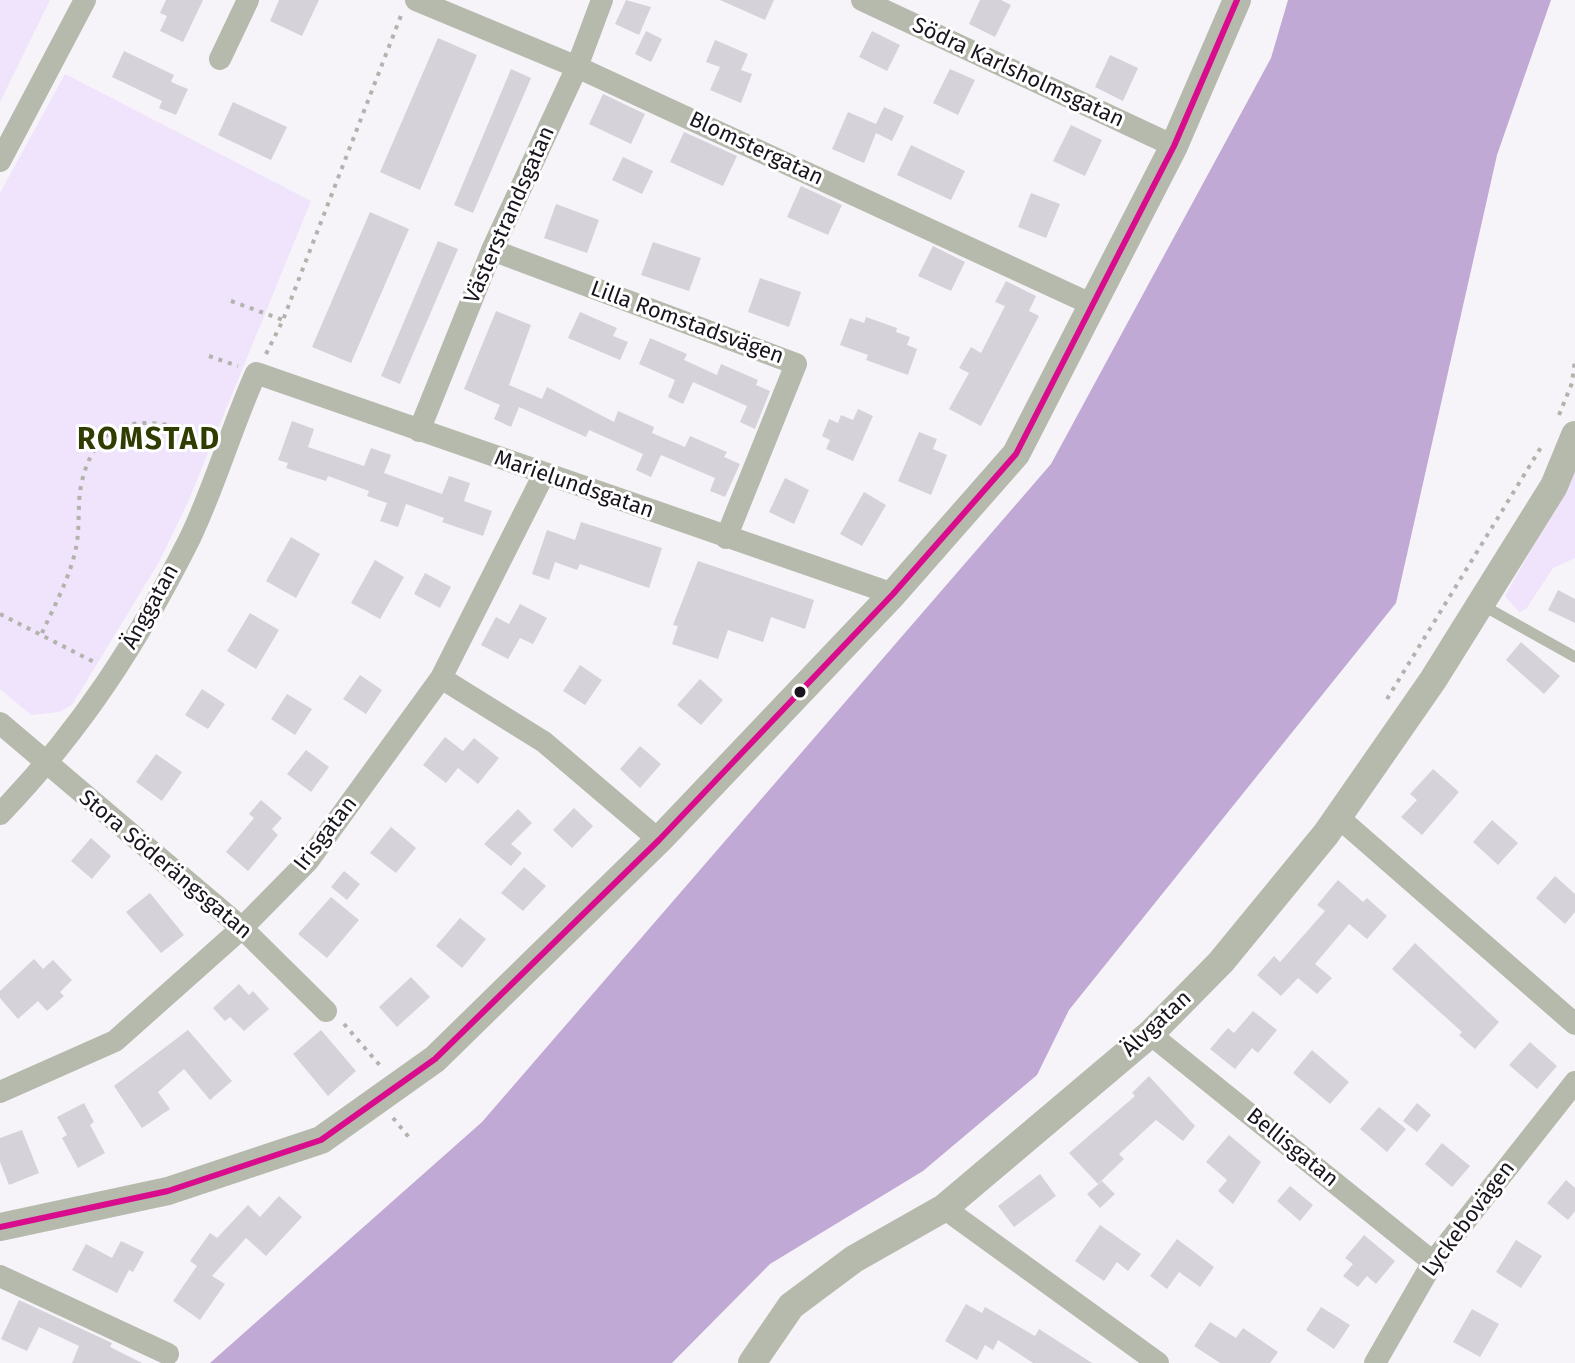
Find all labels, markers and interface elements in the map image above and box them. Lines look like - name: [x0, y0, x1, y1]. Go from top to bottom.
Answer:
- street label: Södra Karlsholmsgatan: [908, 12, 1128, 134]
- street label: Blomstergatan: [685, 106, 827, 192]
- street label: Västerstrandsgatan: [459, 122, 561, 308]
- street label: Lilla Romstadsvägen: [587, 276, 787, 370]
- district label: ROMSTAD: [77, 423, 221, 459]
- street label: Marielundsgatan: [491, 445, 657, 525]
- street label: Änggatan: [117, 560, 185, 654]
- unlabelled marker: [792, 684, 808, 700]
- street label: Stora Söderängsgatan: [73, 785, 257, 945]
- street label: Irisgatan: [289, 792, 363, 876]
- street label: Älvgatan: [1117, 985, 1197, 1063]
- street label: Bellisgatan: [1241, 1103, 1343, 1193]
- street label: Lyckebovägen: [1417, 1156, 1521, 1282]

